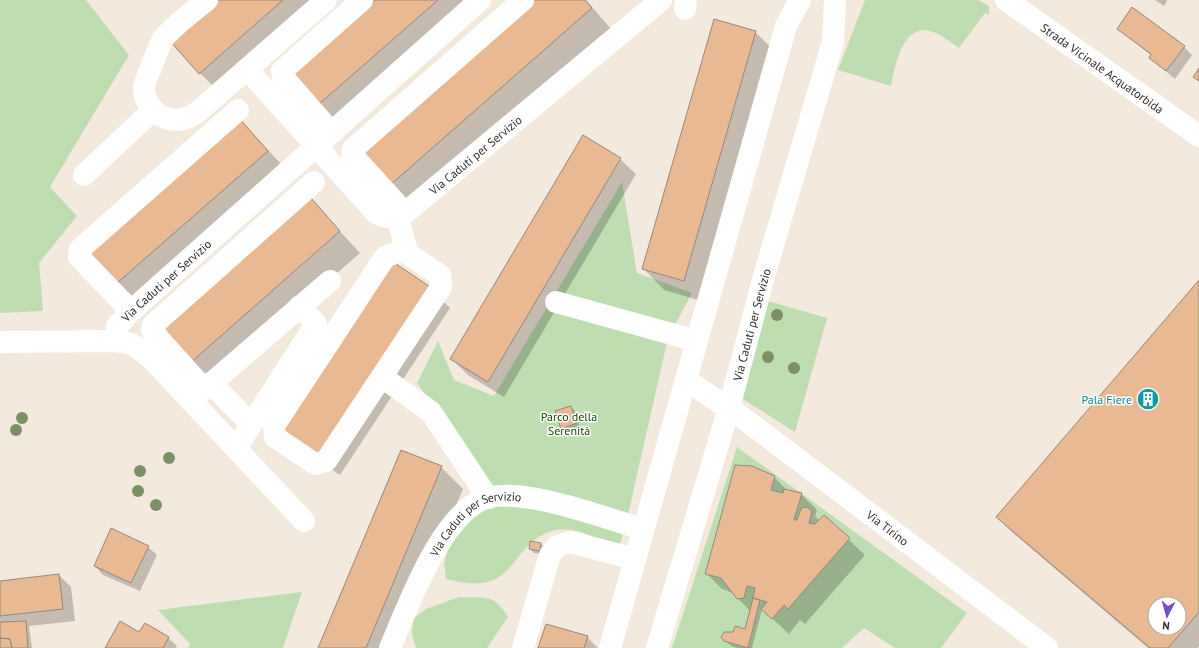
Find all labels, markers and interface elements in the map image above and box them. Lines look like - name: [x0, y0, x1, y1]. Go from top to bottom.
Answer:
- street label: Strada Vicinale Acquatorbida: [1038, 20, 1167, 116]
- street label: Via Caduti per Servizio: [425, 112, 524, 198]
- street label: Via Caduti per Servizio: [117, 236, 214, 325]
- street label: Via Caduti per Servizio: [729, 266, 773, 383]
- building icon: Pala Fiere: [1135, 386, 1161, 412]
- place label: Pala Fiere: [1081, 392, 1132, 407]
- park label: Parco della Serenità: [541, 409, 597, 438]
- street label: Via Caduti per Servizio: [425, 488, 522, 560]
- street label: Via Tirino: [863, 506, 912, 548]
- north arrow: [1147, 596, 1187, 636]
- text: N: [1162, 619, 1170, 633]

